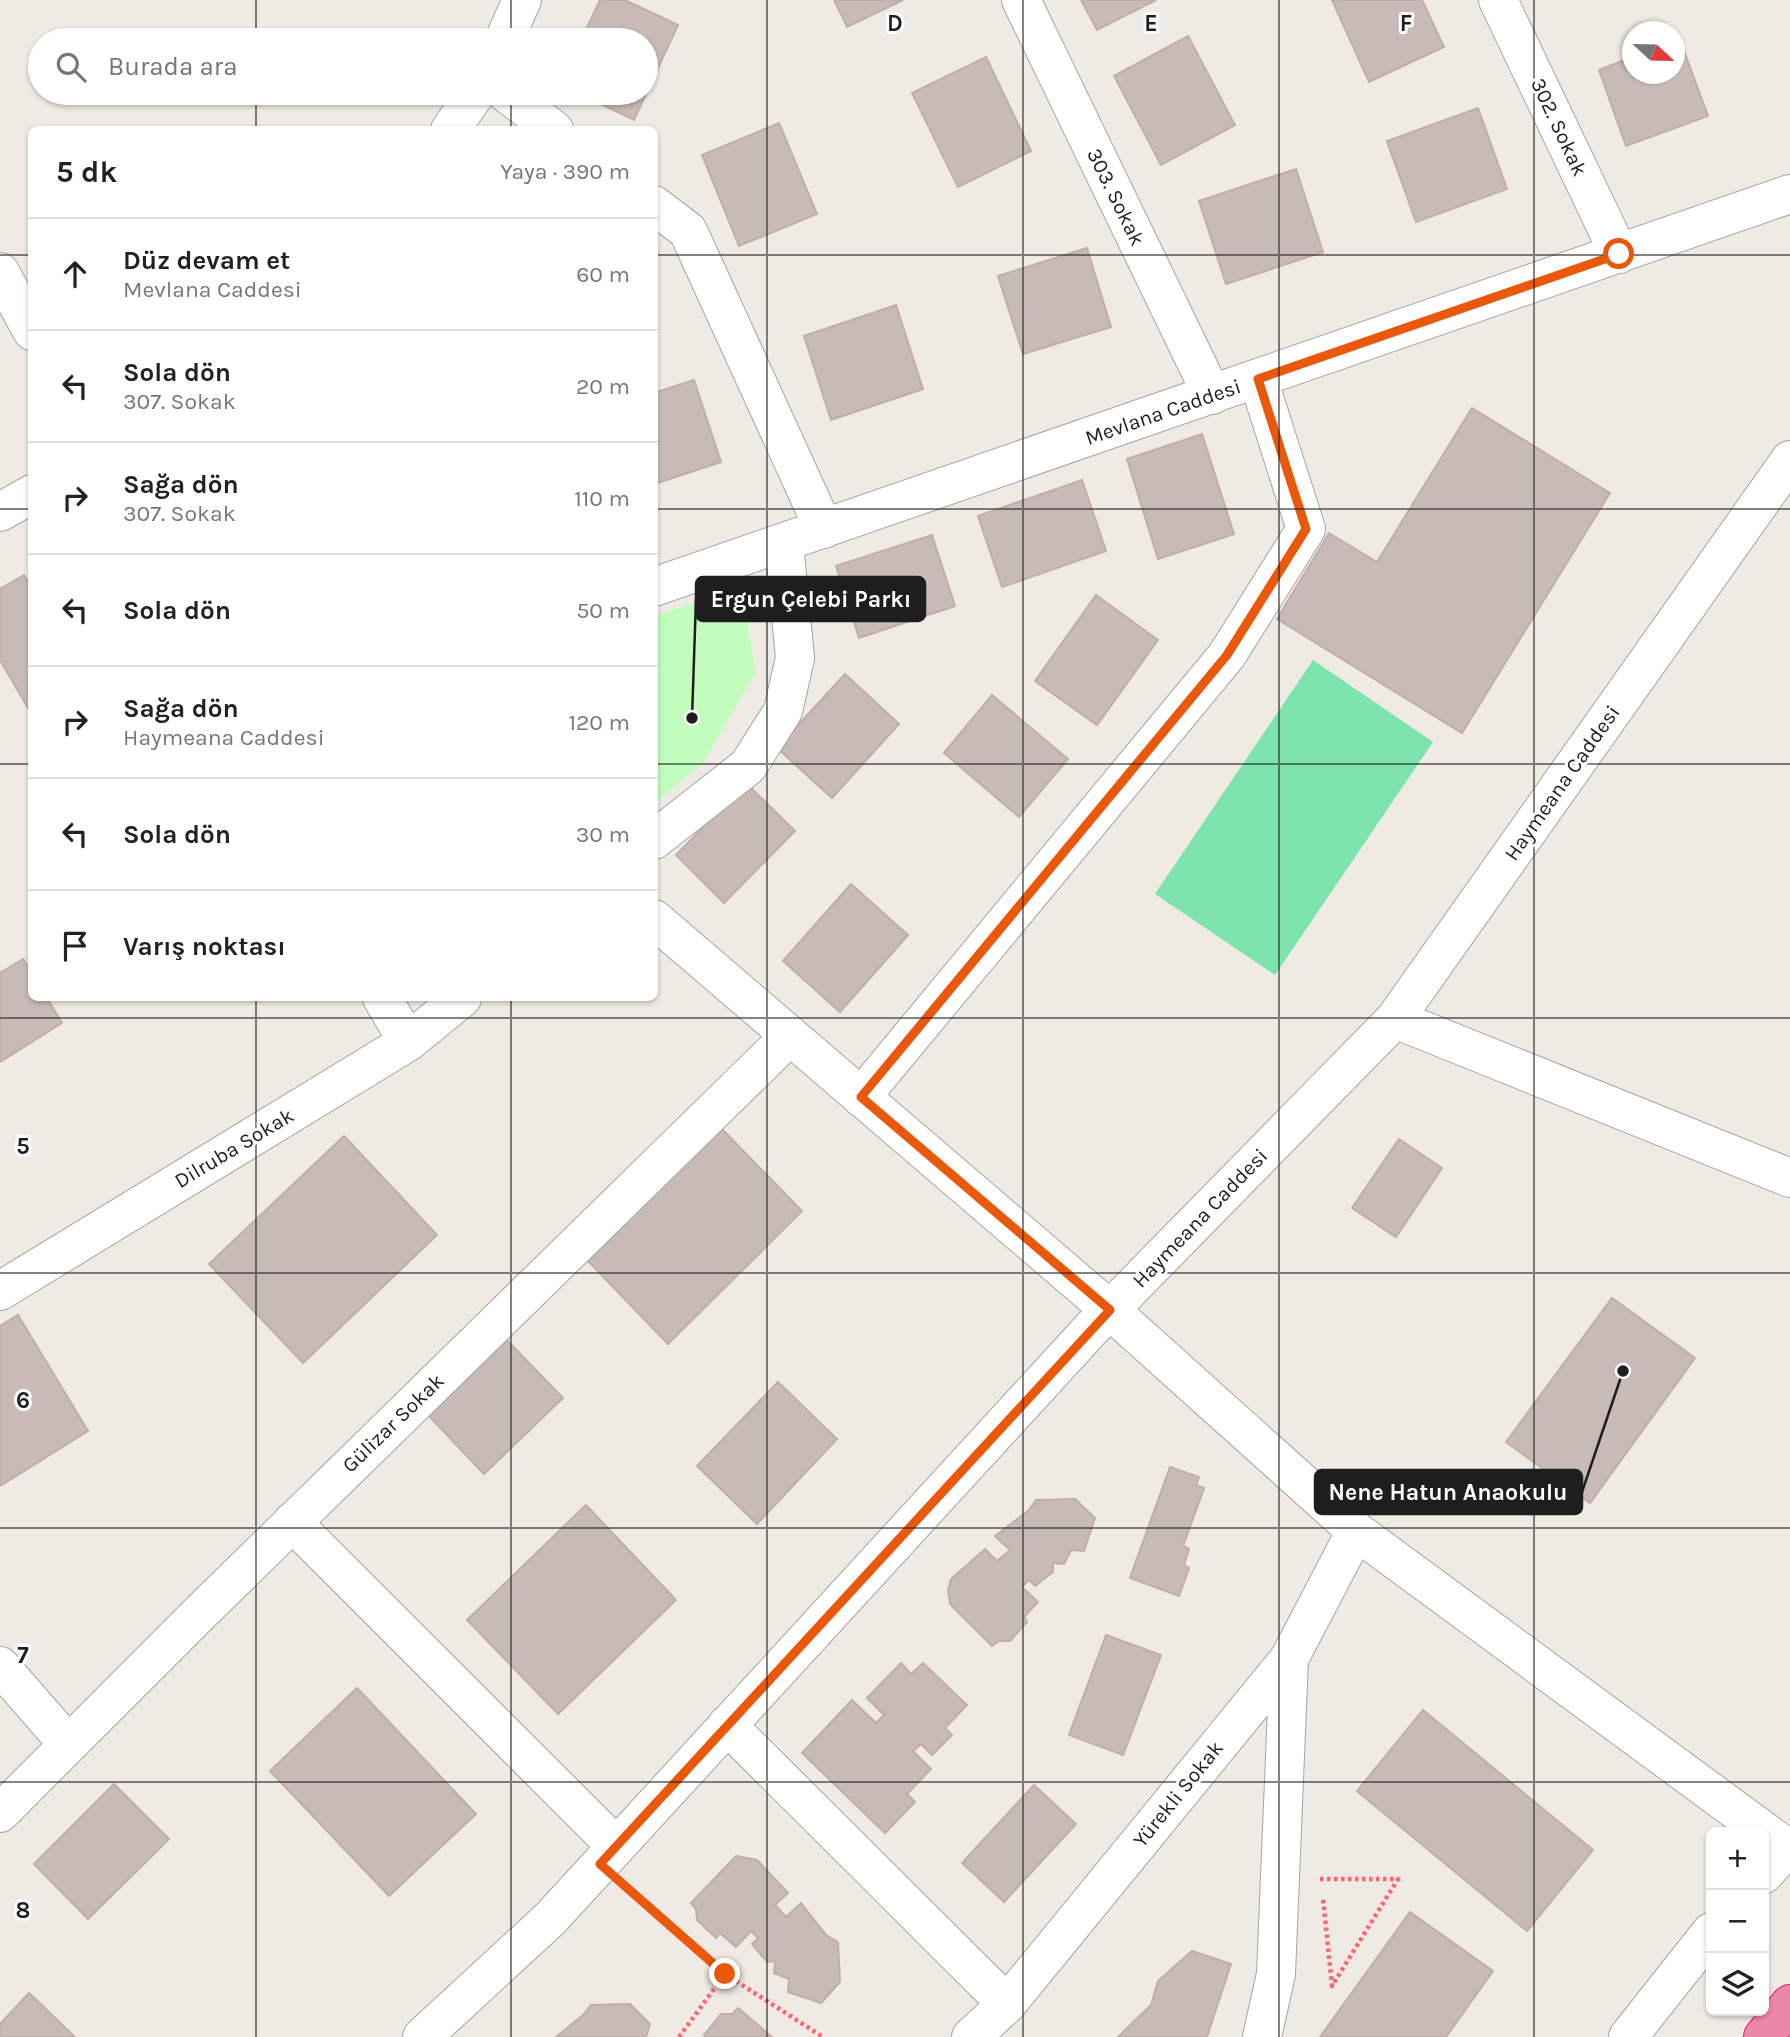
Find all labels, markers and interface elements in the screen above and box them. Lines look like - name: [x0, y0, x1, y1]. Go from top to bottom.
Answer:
- text: D: [887, 10, 903, 37]
- text: E: [1144, 10, 1158, 37]
- text: F: [1400, 10, 1412, 37]
- north arrow: [1622, 21, 1685, 84]
- search box: [28, 28, 658, 105]
- icon: search: [52, 48, 90, 86]
- text: Burada ara: [108, 51, 238, 82]
- street label: 302. Sokak: [1526, 74, 1592, 180]
- street label: 303. Sokak: [1082, 144, 1150, 250]
- text: 5 dk: [56, 154, 117, 190]
- text: Yaya · 390 m: [500, 158, 630, 185]
- route start: [1603, 238, 1634, 269]
- text: Düz devam et: [123, 245, 290, 276]
- icon: ahead: [56, 255, 94, 293]
- text: 60 m: [576, 261, 630, 288]
- text: Mevlana Caddesi: [123, 276, 302, 303]
- text: Sola dön: [123, 357, 231, 388]
- icon: left: [56, 367, 94, 405]
- text: 20 m: [576, 373, 630, 400]
- street label: Mevlana Caddesi: [1082, 374, 1244, 450]
- text: 307. Sokak: [123, 388, 236, 415]
- text: Sağa dön: [123, 469, 239, 500]
- icon: right: [56, 479, 94, 517]
- text: 110 m: [574, 485, 630, 512]
- text: 307. Sokak: [123, 500, 236, 527]
- callout: Ergun Çelebi Parkı: [696, 577, 925, 621]
- text: Ergun Çelebi Parkı: [711, 586, 911, 613]
- icon: left: [56, 591, 94, 629]
- text: Sola dön: [123, 595, 231, 626]
- text: 50 m: [576, 597, 630, 624]
- text: Sağa dön: [123, 693, 239, 724]
- street label: Haymeana Caddesi: [1499, 701, 1625, 865]
- icon: right: [56, 703, 94, 741]
- text: 120 m: [568, 709, 630, 736]
- text: Haymeana Caddesi: [123, 724, 325, 751]
- icon: left: [56, 815, 94, 853]
- text: Sola dön: [123, 819, 231, 850]
- text: 30 m: [576, 821, 630, 848]
- icon: arrive: [56, 927, 94, 965]
- text: Varış noktası: [123, 931, 286, 962]
- street label: Dilruba Sokak: [170, 1103, 298, 1193]
- text: 5: [16, 1133, 30, 1160]
- street label: Haymeana Caddesi: [1127, 1143, 1273, 1293]
- street label: Gülizar Sokak: [337, 1368, 449, 1477]
- text: 6: [16, 1387, 30, 1414]
- callout: Nene Hatun Anaokulu: [1315, 1470, 1582, 1514]
- text: Nene Hatun Anaokulu: [1329, 1479, 1567, 1506]
- text: 7: [17, 1642, 29, 1669]
- street label: Yürekli Sokak: [1128, 1736, 1228, 1852]
- map controls: [1706, 1827, 1769, 2016]
- button: +: [1706, 1827, 1769, 1890]
- button: −: [1706, 1890, 1769, 1953]
- text: 8: [16, 1897, 30, 1924]
- button: layers: [1706, 1953, 1769, 2016]
- route end: [709, 1958, 740, 1989]

